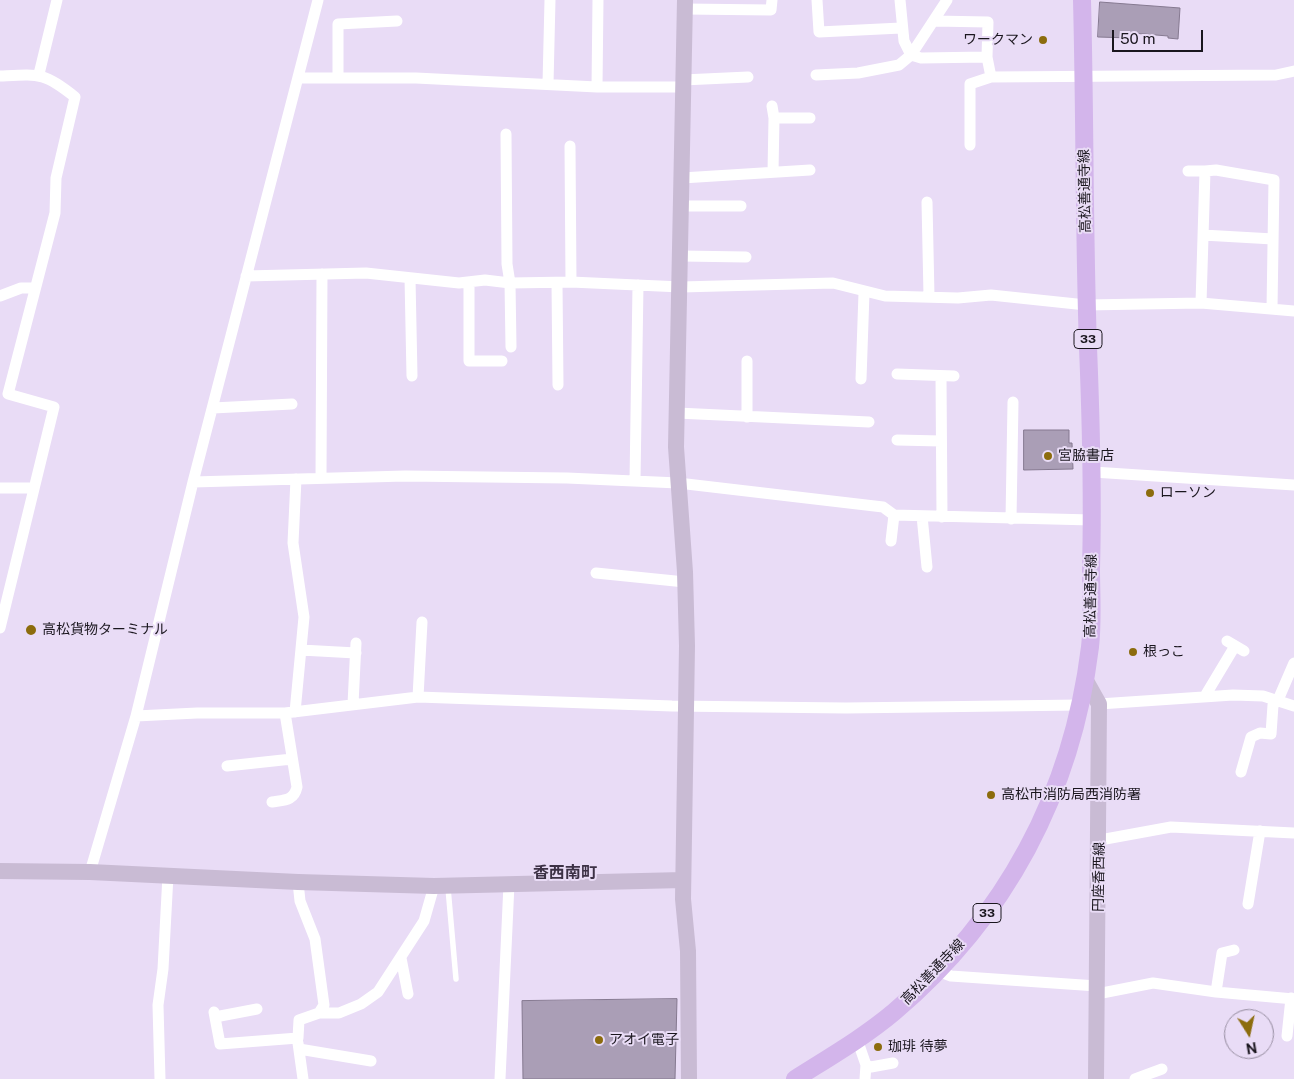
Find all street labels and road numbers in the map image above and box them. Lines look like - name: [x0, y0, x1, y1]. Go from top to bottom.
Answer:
- street label: 高松善通寺線: [1076, 149, 1094, 233]
- road number: 33: [1074, 329, 1102, 348]
- street label: 高松善通寺線: [1082, 554, 1100, 638]
- street label: 円座香西線: [1090, 842, 1108, 912]
- road number: 33: [973, 904, 1001, 922]
- street label: 高松善通寺線: [898, 936, 968, 1008]

